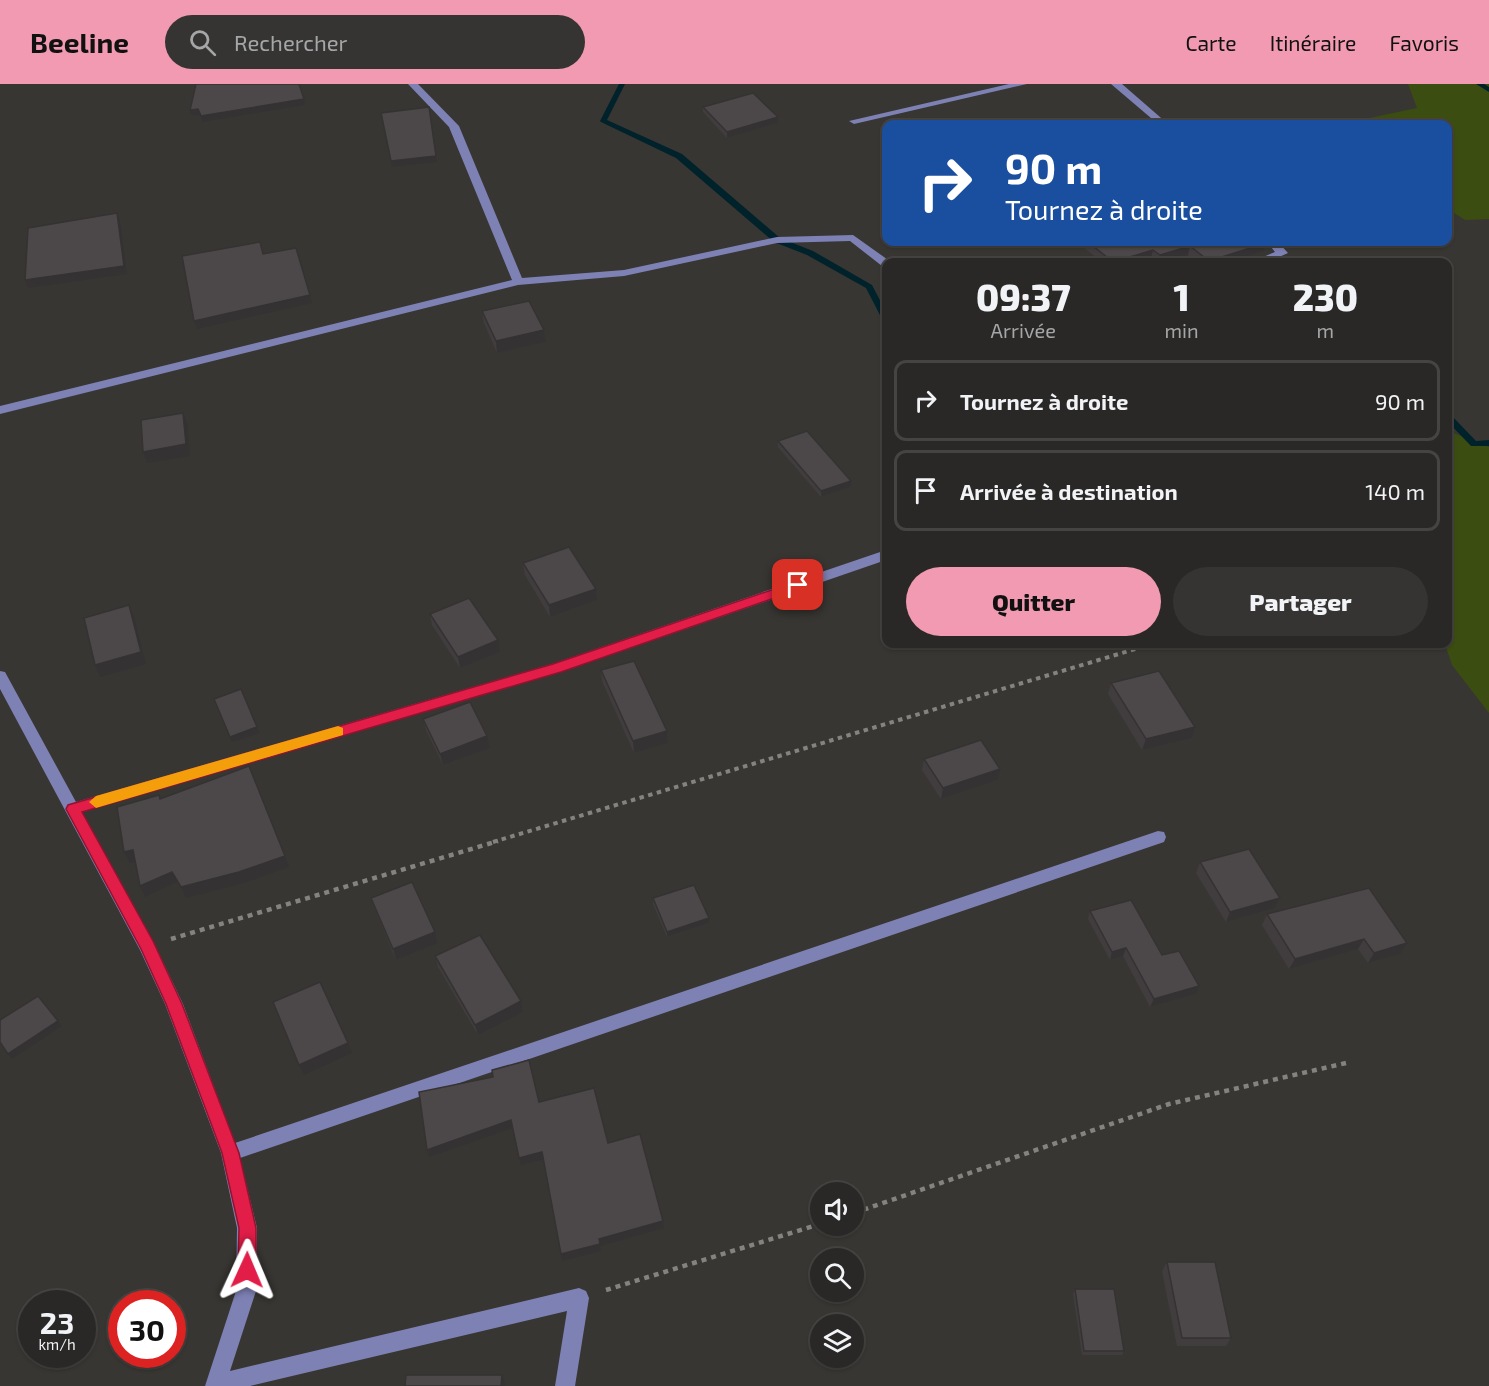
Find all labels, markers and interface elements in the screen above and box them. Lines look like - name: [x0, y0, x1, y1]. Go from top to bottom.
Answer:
- search box: [165, 15, 585, 69]
- text: Beeline: [30, 25, 129, 59]
- icon: search: [186, 26, 219, 59]
- text: Rechercher: [234, 29, 347, 55]
- text: Carte: [1185, 30, 1237, 55]
- text: Itinéraire: [1270, 30, 1356, 55]
- text: Favoris: [1389, 30, 1459, 55]
- text: 90 m: [1005, 142, 1102, 192]
- icon: right: [906, 144, 984, 222]
- text: Tournez à droite: [1005, 193, 1203, 225]
- text: 09:37: [976, 275, 1071, 318]
- text: 1: [1173, 275, 1190, 318]
- text: 230: [1293, 275, 1358, 318]
- text: Arrivée: [991, 318, 1056, 342]
- text: min: [1165, 318, 1199, 342]
- text: m: [1317, 318, 1334, 342]
- icon: right: [909, 384, 942, 417]
- text: Tournez à droite: [960, 388, 1129, 414]
- text: 90 m: [1375, 388, 1425, 414]
- icon: arrive: [909, 474, 942, 507]
- text: Arrivée à destination: [960, 478, 1178, 504]
- text: 140 m: [1365, 478, 1425, 504]
- pin: [772, 559, 823, 610]
- button: Quitter: [906, 567, 1161, 636]
- button: Partager: [1173, 567, 1428, 636]
- icon: arrive: [781, 568, 814, 601]
- map controls: [810, 1182, 864, 1368]
- button: sound: [810, 1182, 864, 1236]
- position arrow: [215, 1238, 279, 1302]
- button: search: [810, 1248, 864, 1302]
- speed limit sign: 30: [108, 1290, 186, 1368]
- text: 23: [40, 1304, 74, 1340]
- button: layers: [810, 1314, 864, 1368]
- text: km/h: [38, 1335, 76, 1353]

